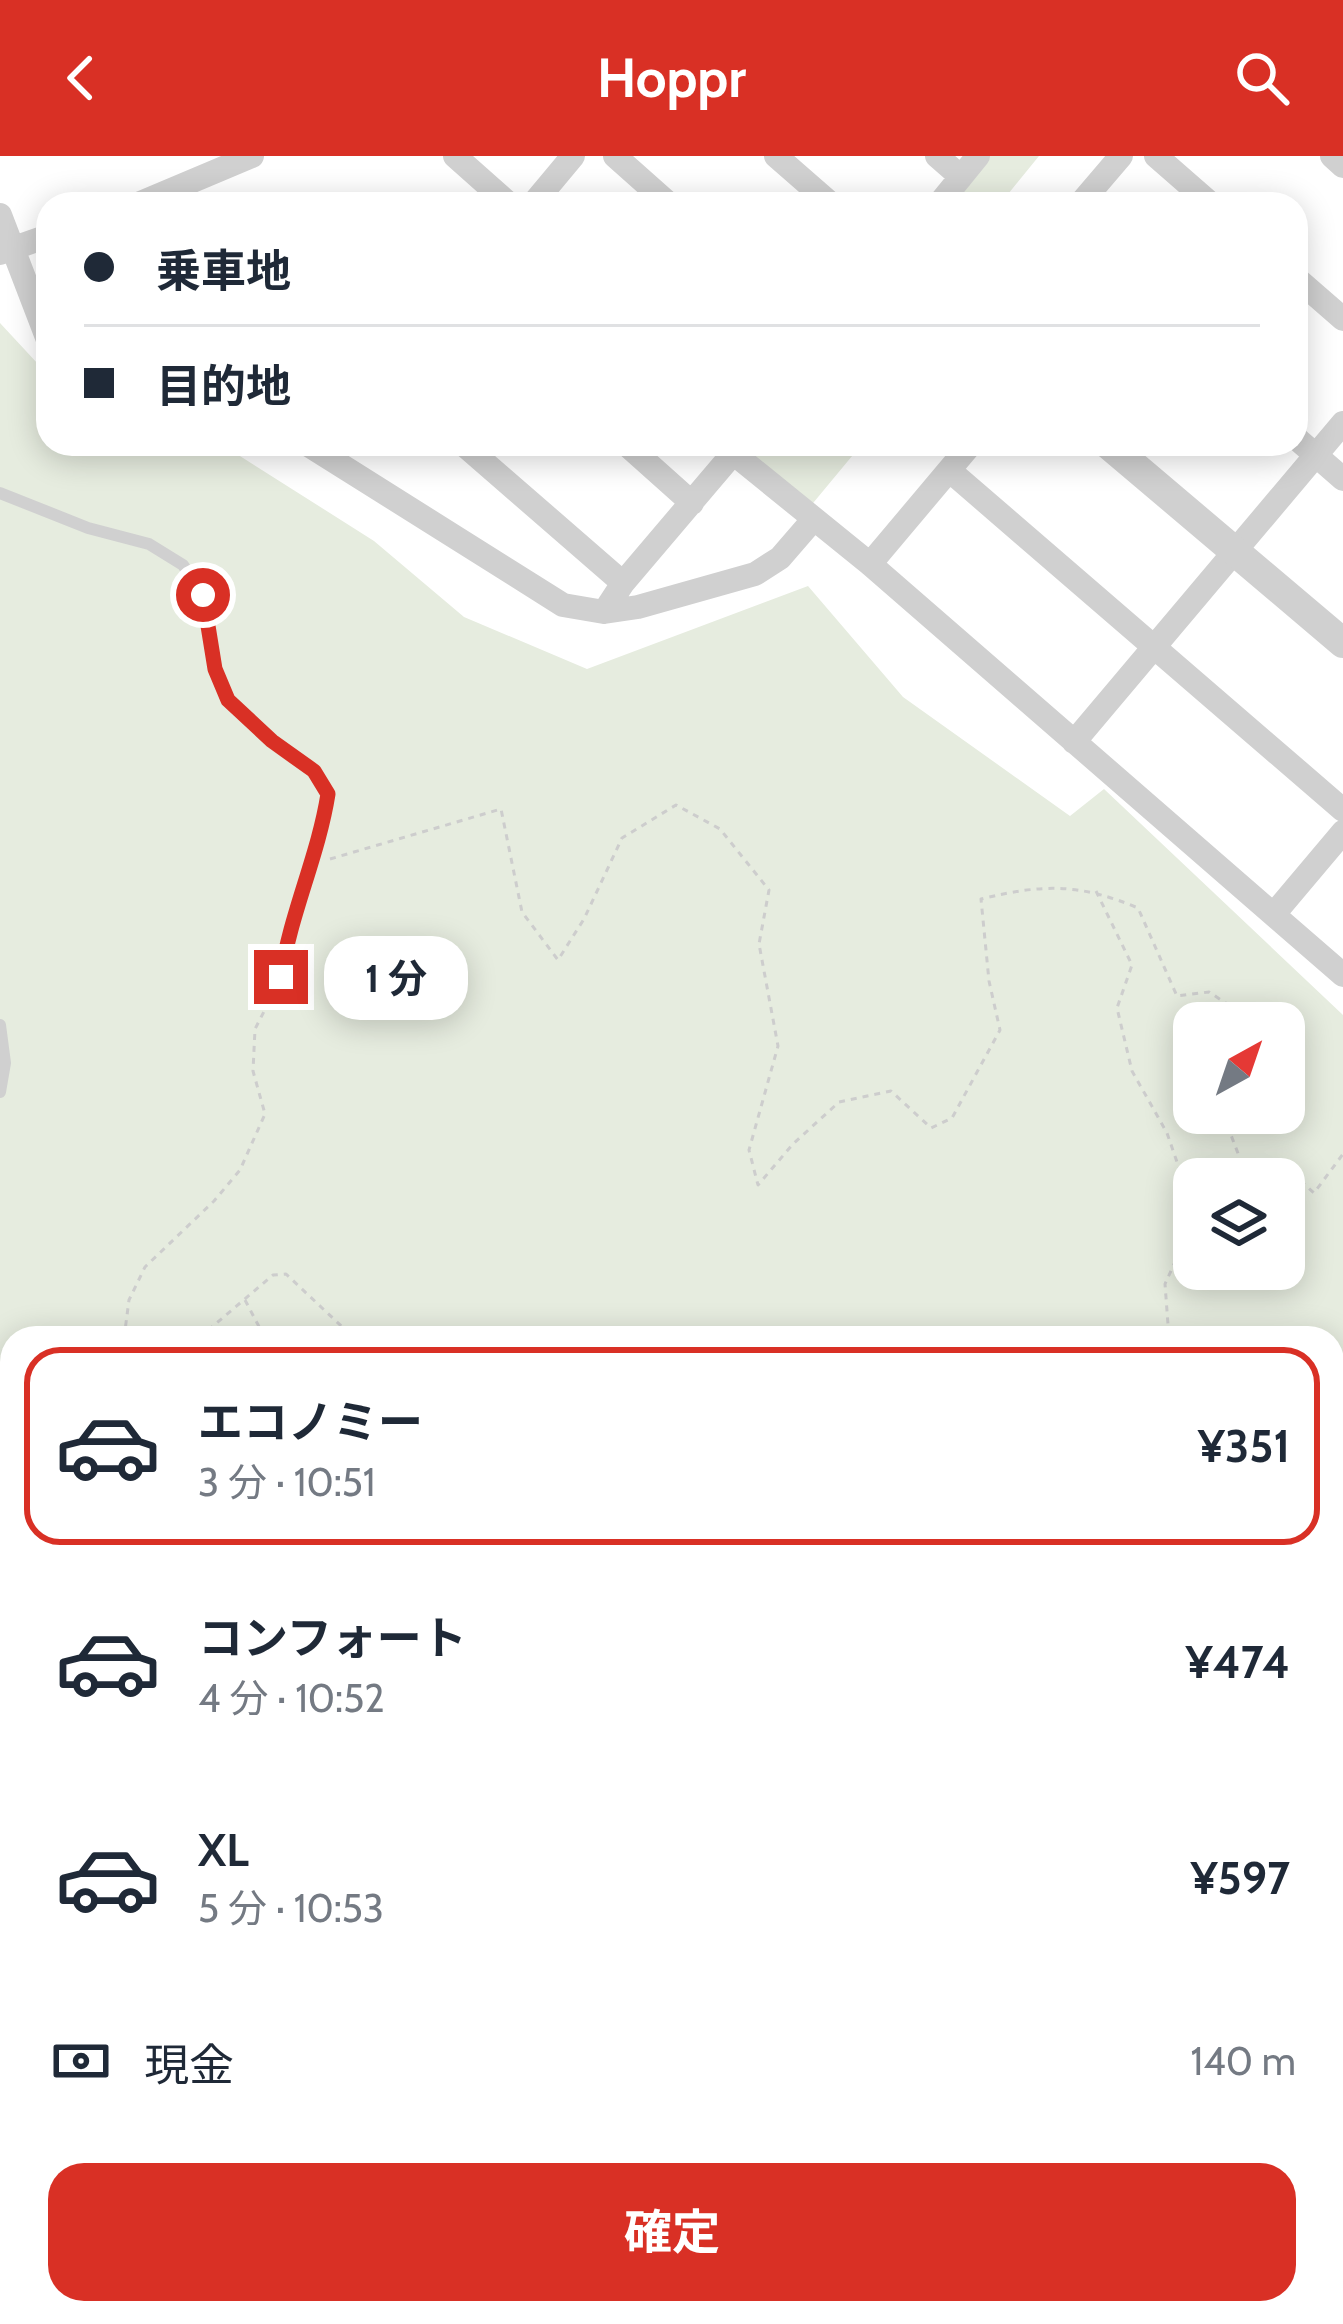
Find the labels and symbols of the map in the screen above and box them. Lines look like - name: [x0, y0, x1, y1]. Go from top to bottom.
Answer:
- route start: [176, 568, 230, 622]
- callout: 1 分: [323, 935, 467, 1019]
- route end: [254, 950, 308, 1004]
- north arrow: [1173, 1002, 1305, 1134]

